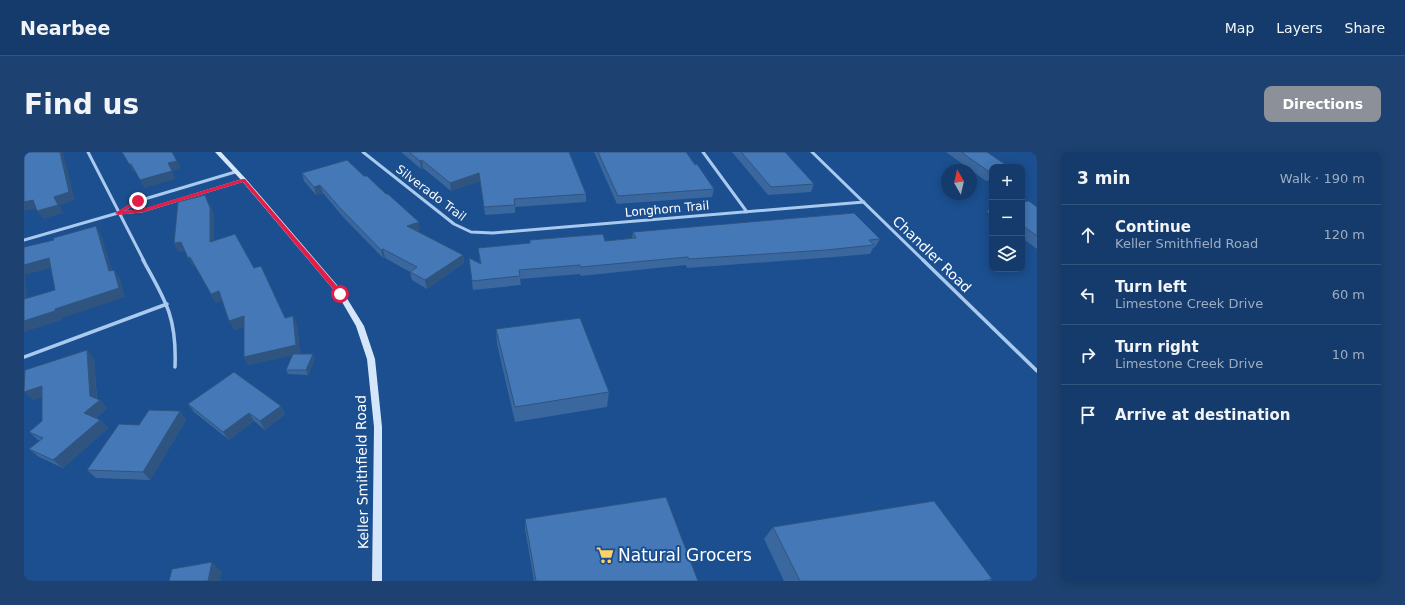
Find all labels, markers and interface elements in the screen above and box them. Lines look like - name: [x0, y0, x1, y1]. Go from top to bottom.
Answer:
- text: Nearbee: [20, 17, 110, 39]
- text: Map: [1225, 20, 1254, 36]
- text: Layers: [1276, 20, 1323, 36]
- text: Share: [1345, 20, 1385, 36]
- button: Directions: [1264, 86, 1381, 122]
- text: Find us: [24, 88, 139, 121]
- street label: Silverado Trail: [393, 162, 469, 224]
- north arrow: [941, 164, 977, 200]
- map controls: [989, 164, 1025, 272]
- button: +: [989, 164, 1025, 200]
- text: 3 min: [1077, 168, 1130, 188]
- text: Walk · 190 m: [1280, 171, 1365, 186]
- route end: [129, 192, 147, 210]
- street label: Longhorn Trail: [624, 198, 710, 220]
- button: −: [989, 200, 1025, 236]
- street label: Chandler Road: [889, 213, 975, 295]
- text: Continue: [1115, 218, 1191, 236]
- icon: ahead: [1077, 224, 1099, 246]
- text: 120 m: [1323, 227, 1365, 242]
- button: layers: [989, 236, 1025, 272]
- text: Keller Smithfield Road: [1115, 236, 1258, 251]
- text: Turn left: [1115, 278, 1187, 296]
- icon: left: [1077, 284, 1099, 306]
- route start: [331, 285, 349, 303]
- text: 60 m: [1332, 287, 1365, 302]
- text: Limestone Creek Drive: [1115, 296, 1263, 311]
- text: Turn right: [1115, 338, 1199, 356]
- icon: right: [1077, 344, 1099, 366]
- text: 10 m: [1332, 347, 1365, 362]
- text: Limestone Creek Drive: [1115, 356, 1263, 371]
- street label: Keller Smithfield Road: [353, 395, 371, 549]
- icon: arrive: [1077, 404, 1099, 426]
- text: Arrive at destination: [1115, 406, 1290, 424]
- supermarket icon: Natural Grocers: [595, 545, 615, 565]
- place label: Natural Grocers: [618, 545, 752, 565]

